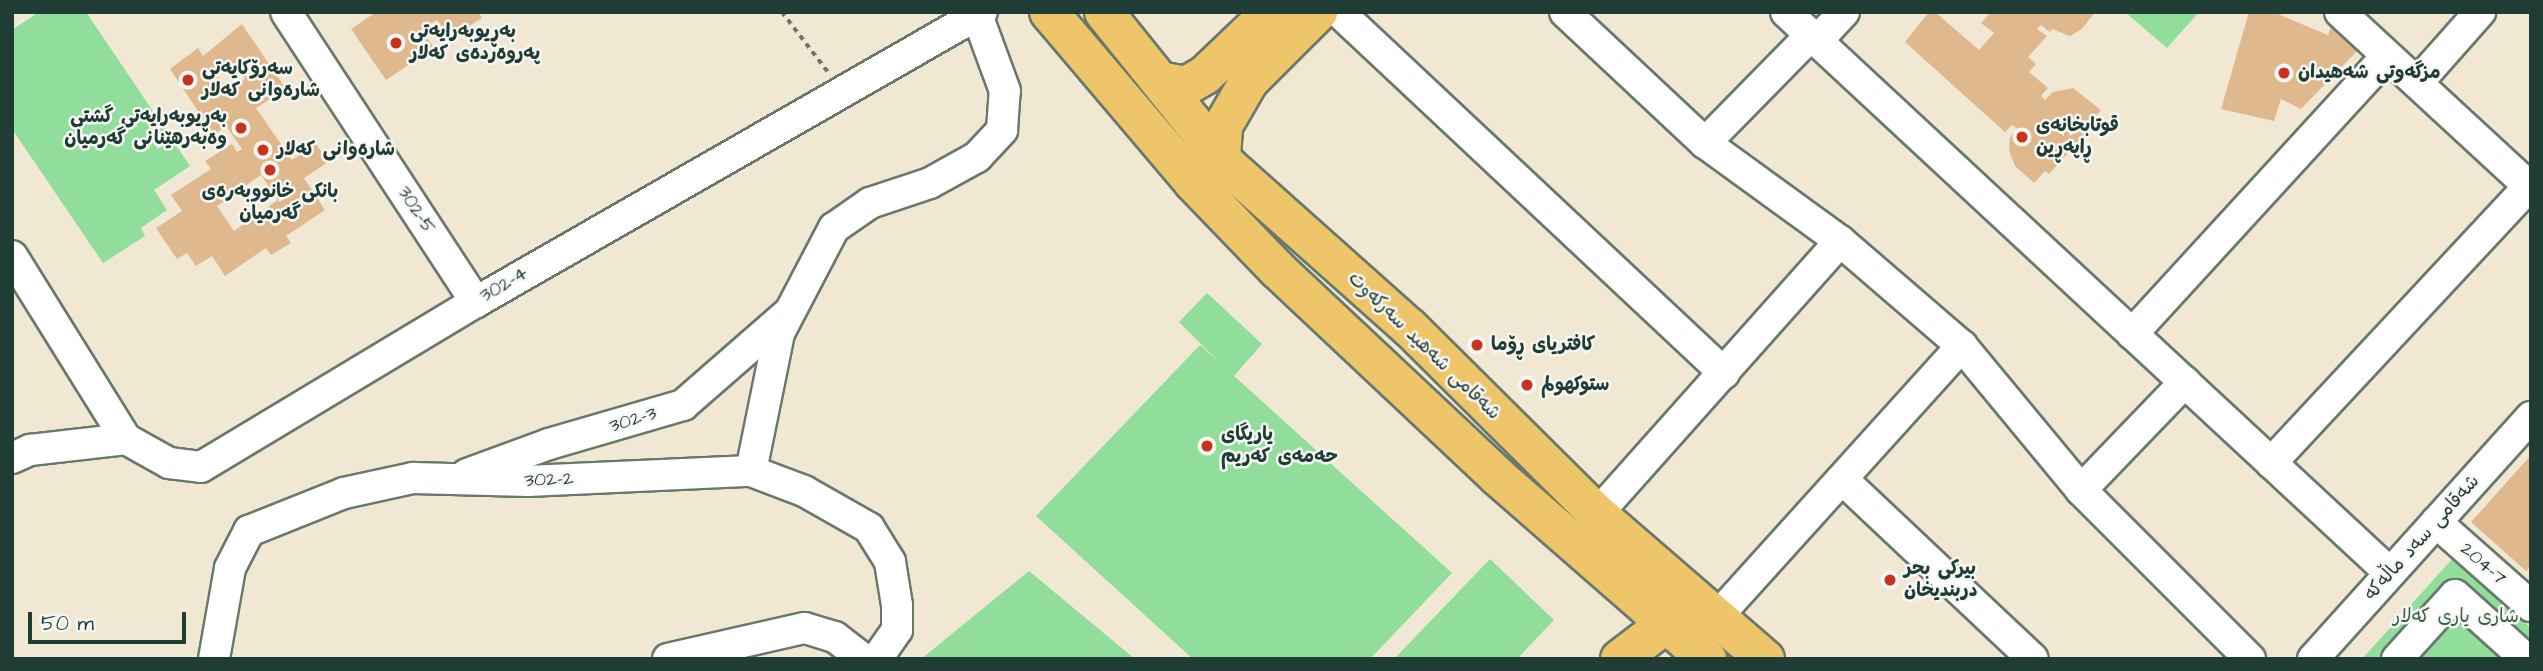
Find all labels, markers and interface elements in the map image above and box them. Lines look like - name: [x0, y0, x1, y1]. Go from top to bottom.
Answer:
- place label: بەڕیوبەرایەتی پەروەردەی کەلار: [410, 21, 540, 65]
- marker: بەڕیوبەرایەتی پەروەردەی کەلار: [388, 35, 404, 51]
- place label: سەرۆکایەتی شارەوانی کەلار: [202, 58, 320, 102]
- place label: مزگەوتی شەهیدان: [2298, 62, 2440, 84]
- marker: مزگەوتی شەهیدان: [2276, 65, 2292, 81]
- marker: سەرۆکایەتی شارەوانی کەلار: [180, 72, 196, 88]
- place label: بەڕیوبەرایەتی گشتی وەبەرهێنانی گەرمیان: [64, 106, 227, 150]
- place label: قوتابخانەی ڕاپەڕین: [2036, 115, 2119, 159]
- marker: بەڕیوبەرایەتی گشتی وەبەرهێنانی گەرمیان: [233, 120, 249, 136]
- marker: قوتابخانەی ڕاپەڕین: [2014, 129, 2030, 145]
- place label: شارەوانی کەلار: [277, 139, 395, 161]
- marker: شارەوانی کەلار: [255, 142, 271, 158]
- marker: بانکی خانووبەرەی گەرمیان: [262, 162, 278, 178]
- place label: بانکی خانووبەرەی گەرمیان: [202, 181, 338, 225]
- street label: 302-5: [392, 182, 440, 238]
- street label: 302-4: [476, 262, 532, 308]
- street label: شەقامی شەهید سەرکەوت: [1343, 267, 1505, 425]
- place label: کافتریای ڕۆما: [1491, 334, 1595, 356]
- marker: کافتریای ڕۆما: [1469, 337, 1485, 353]
- place label: ستوكهولم: [1541, 374, 1609, 396]
- marker: ستوكهولم: [1519, 377, 1535, 393]
- street label: 302-3: [607, 402, 659, 438]
- place label: یاریگای ‌حەمەی کەریم: [1221, 424, 1338, 468]
- marker: یاریگای ‌حەمەی کەریم: [1199, 438, 1215, 454]
- street label: 302-2: [524, 468, 574, 492]
- street label: شەقامی سەد ماڵەکە: [2360, 470, 2484, 606]
- street label: 204-7: [2455, 538, 2511, 590]
- place label: بيركى بحر دربنديخان: [1904, 558, 1977, 602]
- marker: بيركى بحر دربنديخان: [1882, 572, 1898, 588]
- scale bar: [32, 598, 189, 642]
- park label: شاری یاری کەلار: [2393, 606, 2519, 628]
- text: 50 m: [41, 609, 94, 638]

